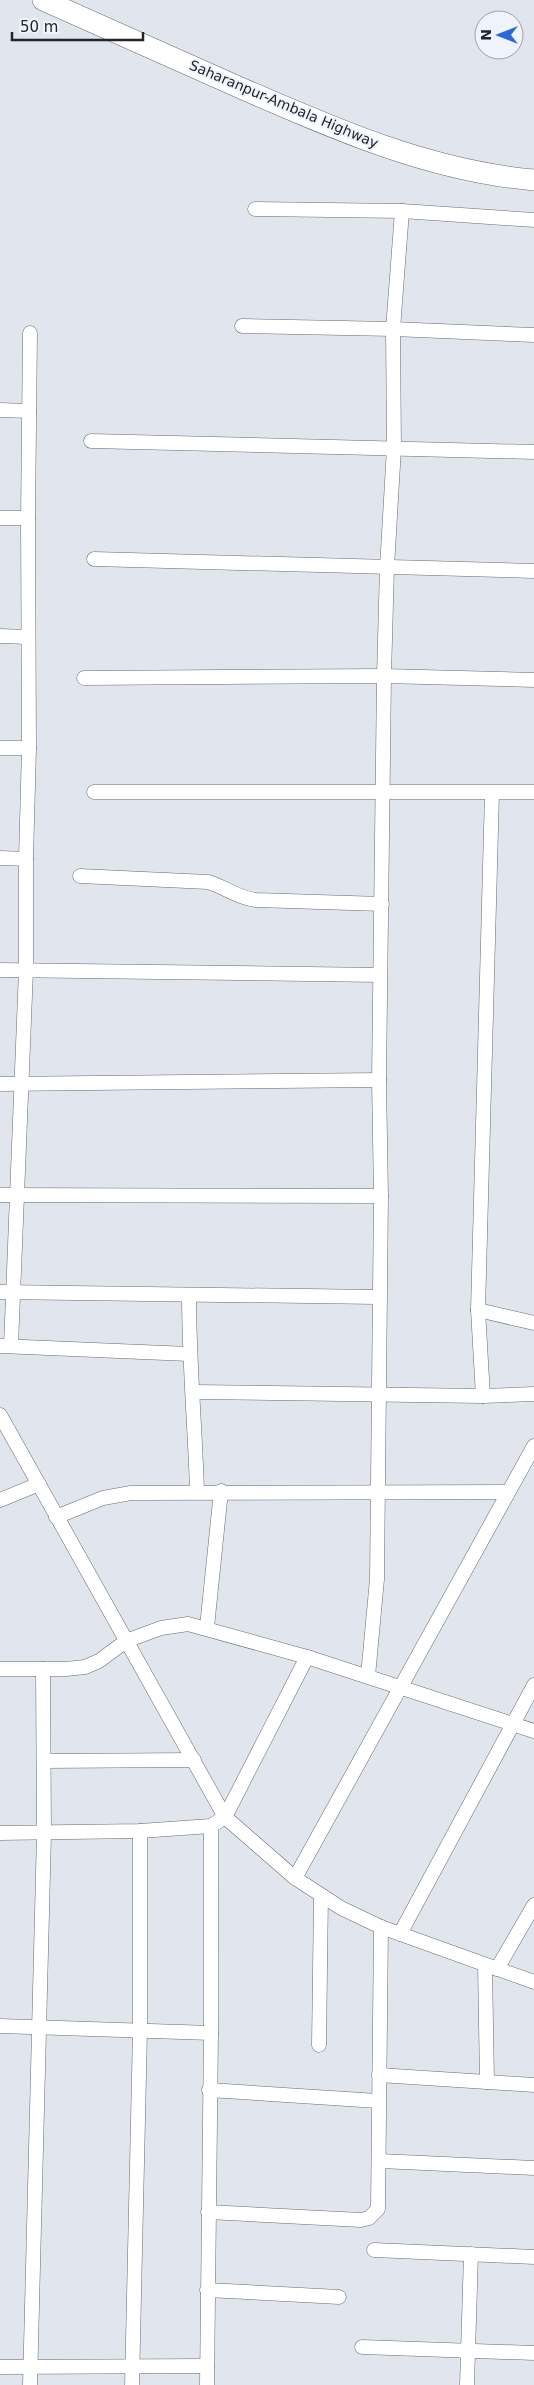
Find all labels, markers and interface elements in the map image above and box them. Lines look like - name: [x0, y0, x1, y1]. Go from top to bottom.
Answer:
- scale bar: [12, 10, 144, 42]
- north arrow: [474, 10, 524, 60]
- text: 50 m: [20, 18, 58, 36]
- text: N: [478, 29, 494, 41]
- street label: Saharanpur-Ambala Highway: [187, 57, 381, 151]

